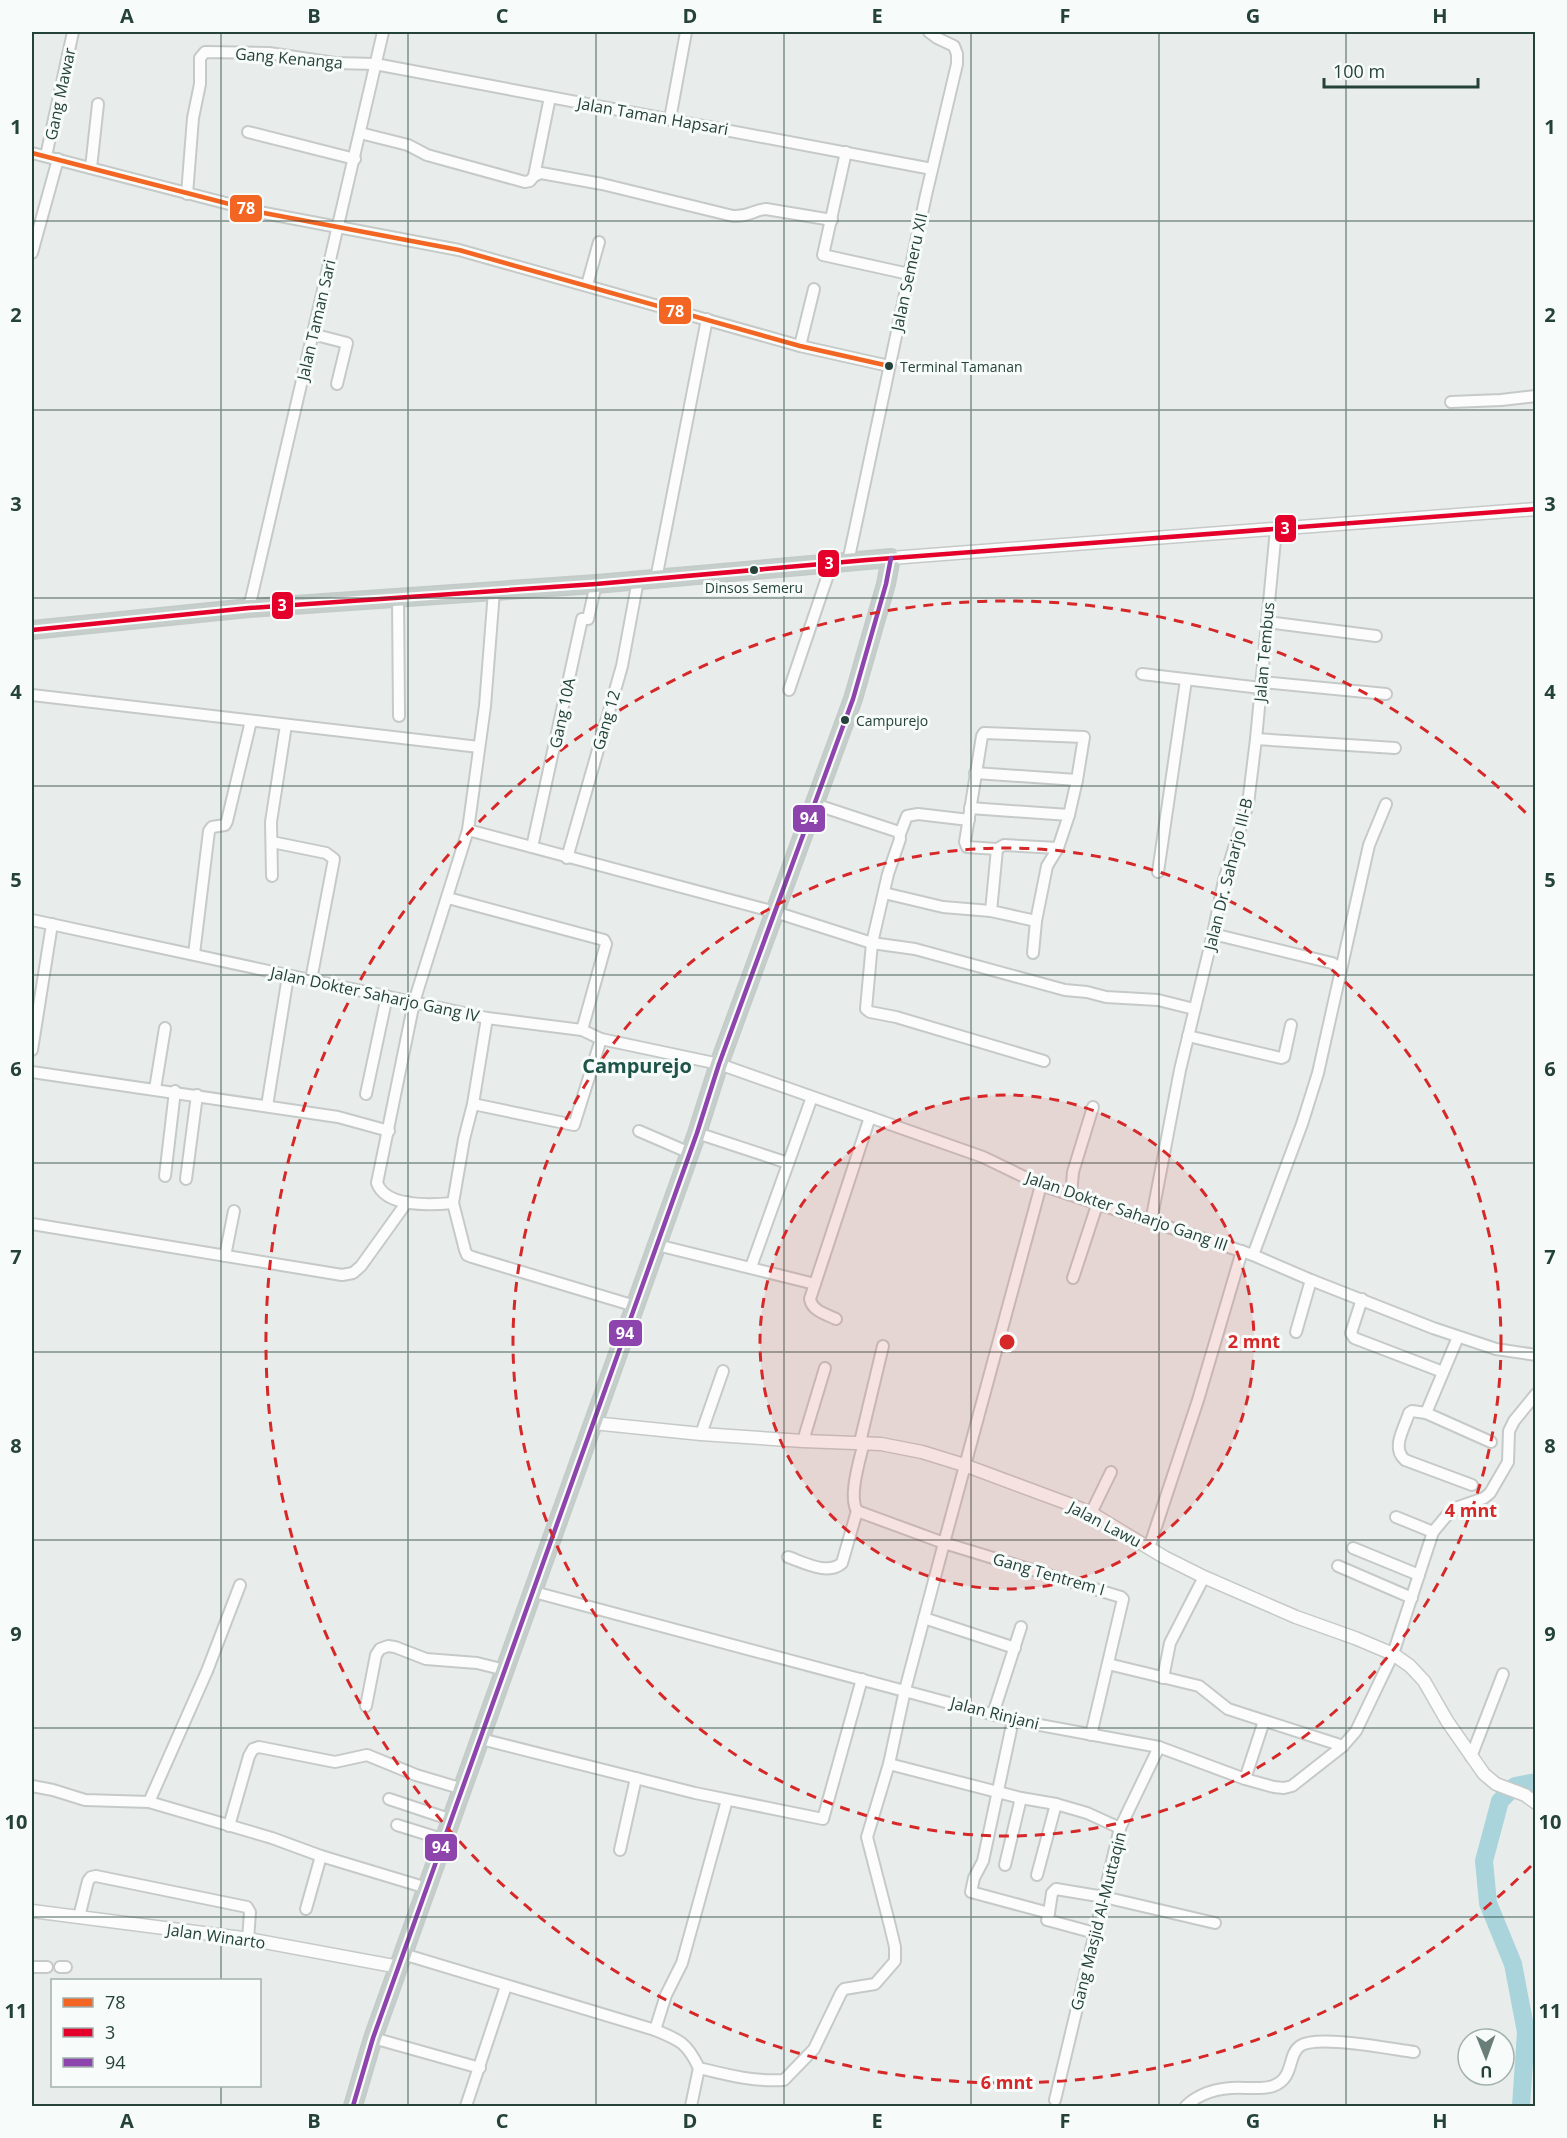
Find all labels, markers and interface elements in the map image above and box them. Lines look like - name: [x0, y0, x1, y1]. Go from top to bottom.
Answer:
- text: A: [120, 2, 134, 29]
- text: B: [307, 2, 321, 29]
- text: C: [496, 2, 509, 29]
- text: D: [683, 2, 697, 29]
- text: E: [871, 2, 883, 29]
- text: F: [1060, 2, 1070, 29]
- text: G: [1246, 2, 1260, 29]
- text: H: [1432, 2, 1448, 29]
- street label: Gang Kenanga: [234, 42, 344, 74]
- street label: Gang Mawar: [39, 45, 81, 142]
- scale bar: [1324, 51, 1478, 89]
- text: 100 m: [1333, 59, 1385, 83]
- street label: Jalan Taman Hapsari: [574, 92, 730, 140]
- text: 1: [10, 113, 22, 140]
- text: 1: [1544, 113, 1556, 140]
- line badge: 78: [229, 194, 263, 223]
- text: 78: [237, 197, 255, 219]
- street label: Jalan Semeru XII: [885, 211, 932, 335]
- street label: Jalan Taman Sari: [291, 257, 341, 385]
- line badge: 78: [658, 296, 692, 325]
- text: 78: [666, 300, 684, 322]
- text: 2: [10, 301, 22, 328]
- text: 2: [1544, 301, 1556, 328]
- place label: Terminal Tamanan: [900, 357, 1023, 376]
- marker: Terminal Tamanan: [883, 360, 895, 372]
- text: 3: [10, 490, 22, 517]
- text: 3: [1544, 490, 1556, 517]
- line badge: 3: [1274, 514, 1297, 543]
- text: 3: [1280, 517, 1290, 539]
- line badge: 3: [817, 549, 840, 578]
- text: 3: [824, 552, 834, 574]
- marker: Dinsos Semeru: [748, 564, 760, 576]
- place label: Dinsos Semeru: [705, 578, 803, 597]
- line badge: 3: [271, 591, 294, 620]
- text: 3: [277, 594, 287, 616]
- street label: Jalan Tembus: [1249, 601, 1279, 705]
- street label: Gang 10A: [544, 675, 580, 750]
- text: 4: [10, 678, 22, 705]
- text: 4: [1544, 678, 1556, 705]
- street label: Gang 12: [587, 687, 625, 753]
- place label: Campurejo: [856, 711, 928, 730]
- marker: Campurejo: [839, 714, 851, 726]
- street label: Jalan Dr. Saharjo III-B: [1198, 796, 1258, 954]
- line badge: 94: [792, 804, 826, 833]
- text: 94: [800, 807, 818, 829]
- text: 5: [10, 866, 22, 893]
- text: 5: [1544, 866, 1556, 893]
- street label: Jalan Dokter Saharjo Gang IV: [267, 961, 482, 1027]
- district label: Campurejo: [582, 1052, 692, 1079]
- text: 6: [10, 1055, 22, 1082]
- text: 6: [1544, 1055, 1556, 1082]
- street label: Jalan Dokter Saharjo Gang III: [1021, 1165, 1231, 1256]
- text: 7: [10, 1243, 22, 1270]
- text: 7: [1544, 1243, 1556, 1270]
- line badge: 94: [608, 1319, 643, 1347]
- text: 94: [616, 1322, 634, 1344]
- text: 2 mnt: [1228, 1329, 1280, 1353]
- centre of rings: [997, 1332, 1017, 1352]
- text: 8: [10, 1432, 22, 1459]
- text: 8: [1544, 1432, 1556, 1459]
- street label: Jalan Lawu: [1063, 1495, 1145, 1552]
- text: 4 mnt: [1445, 1498, 1497, 1522]
- street label: Gang Tentrem I: [990, 1548, 1108, 1600]
- text: 9: [10, 1620, 22, 1647]
- text: 9: [1544, 1620, 1556, 1647]
- street label: Jalan Rinjani: [946, 1691, 1042, 1735]
- text: 10: [5, 1808, 27, 1835]
- text: 10: [1539, 1808, 1561, 1835]
- street label: Gang Masjid Al-Muttaqin: [1065, 1829, 1131, 2013]
- line badge: 94: [424, 1833, 458, 1862]
- text: 94: [432, 1836, 450, 1858]
- street label: Jalan Winarto: [163, 1918, 267, 1954]
- legend: [51, 1979, 261, 2087]
- text: 78: [105, 1990, 126, 2014]
- text: 11: [5, 1997, 27, 2024]
- text: 11: [1539, 1997, 1561, 2024]
- text: 3: [105, 2020, 115, 2044]
- north arrow: [1456, 2027, 1516, 2087]
- text: 94: [105, 2050, 126, 2074]
- text: U: [1480, 2061, 1492, 2083]
- text: 6 mnt: [981, 2070, 1033, 2094]
- text: A: [120, 2107, 134, 2134]
- text: B: [307, 2107, 321, 2134]
- text: C: [496, 2107, 509, 2134]
- text: D: [683, 2107, 697, 2134]
- text: E: [871, 2107, 883, 2134]
- text: F: [1060, 2107, 1070, 2134]
- text: G: [1246, 2107, 1260, 2134]
- text: H: [1432, 2107, 1448, 2134]

